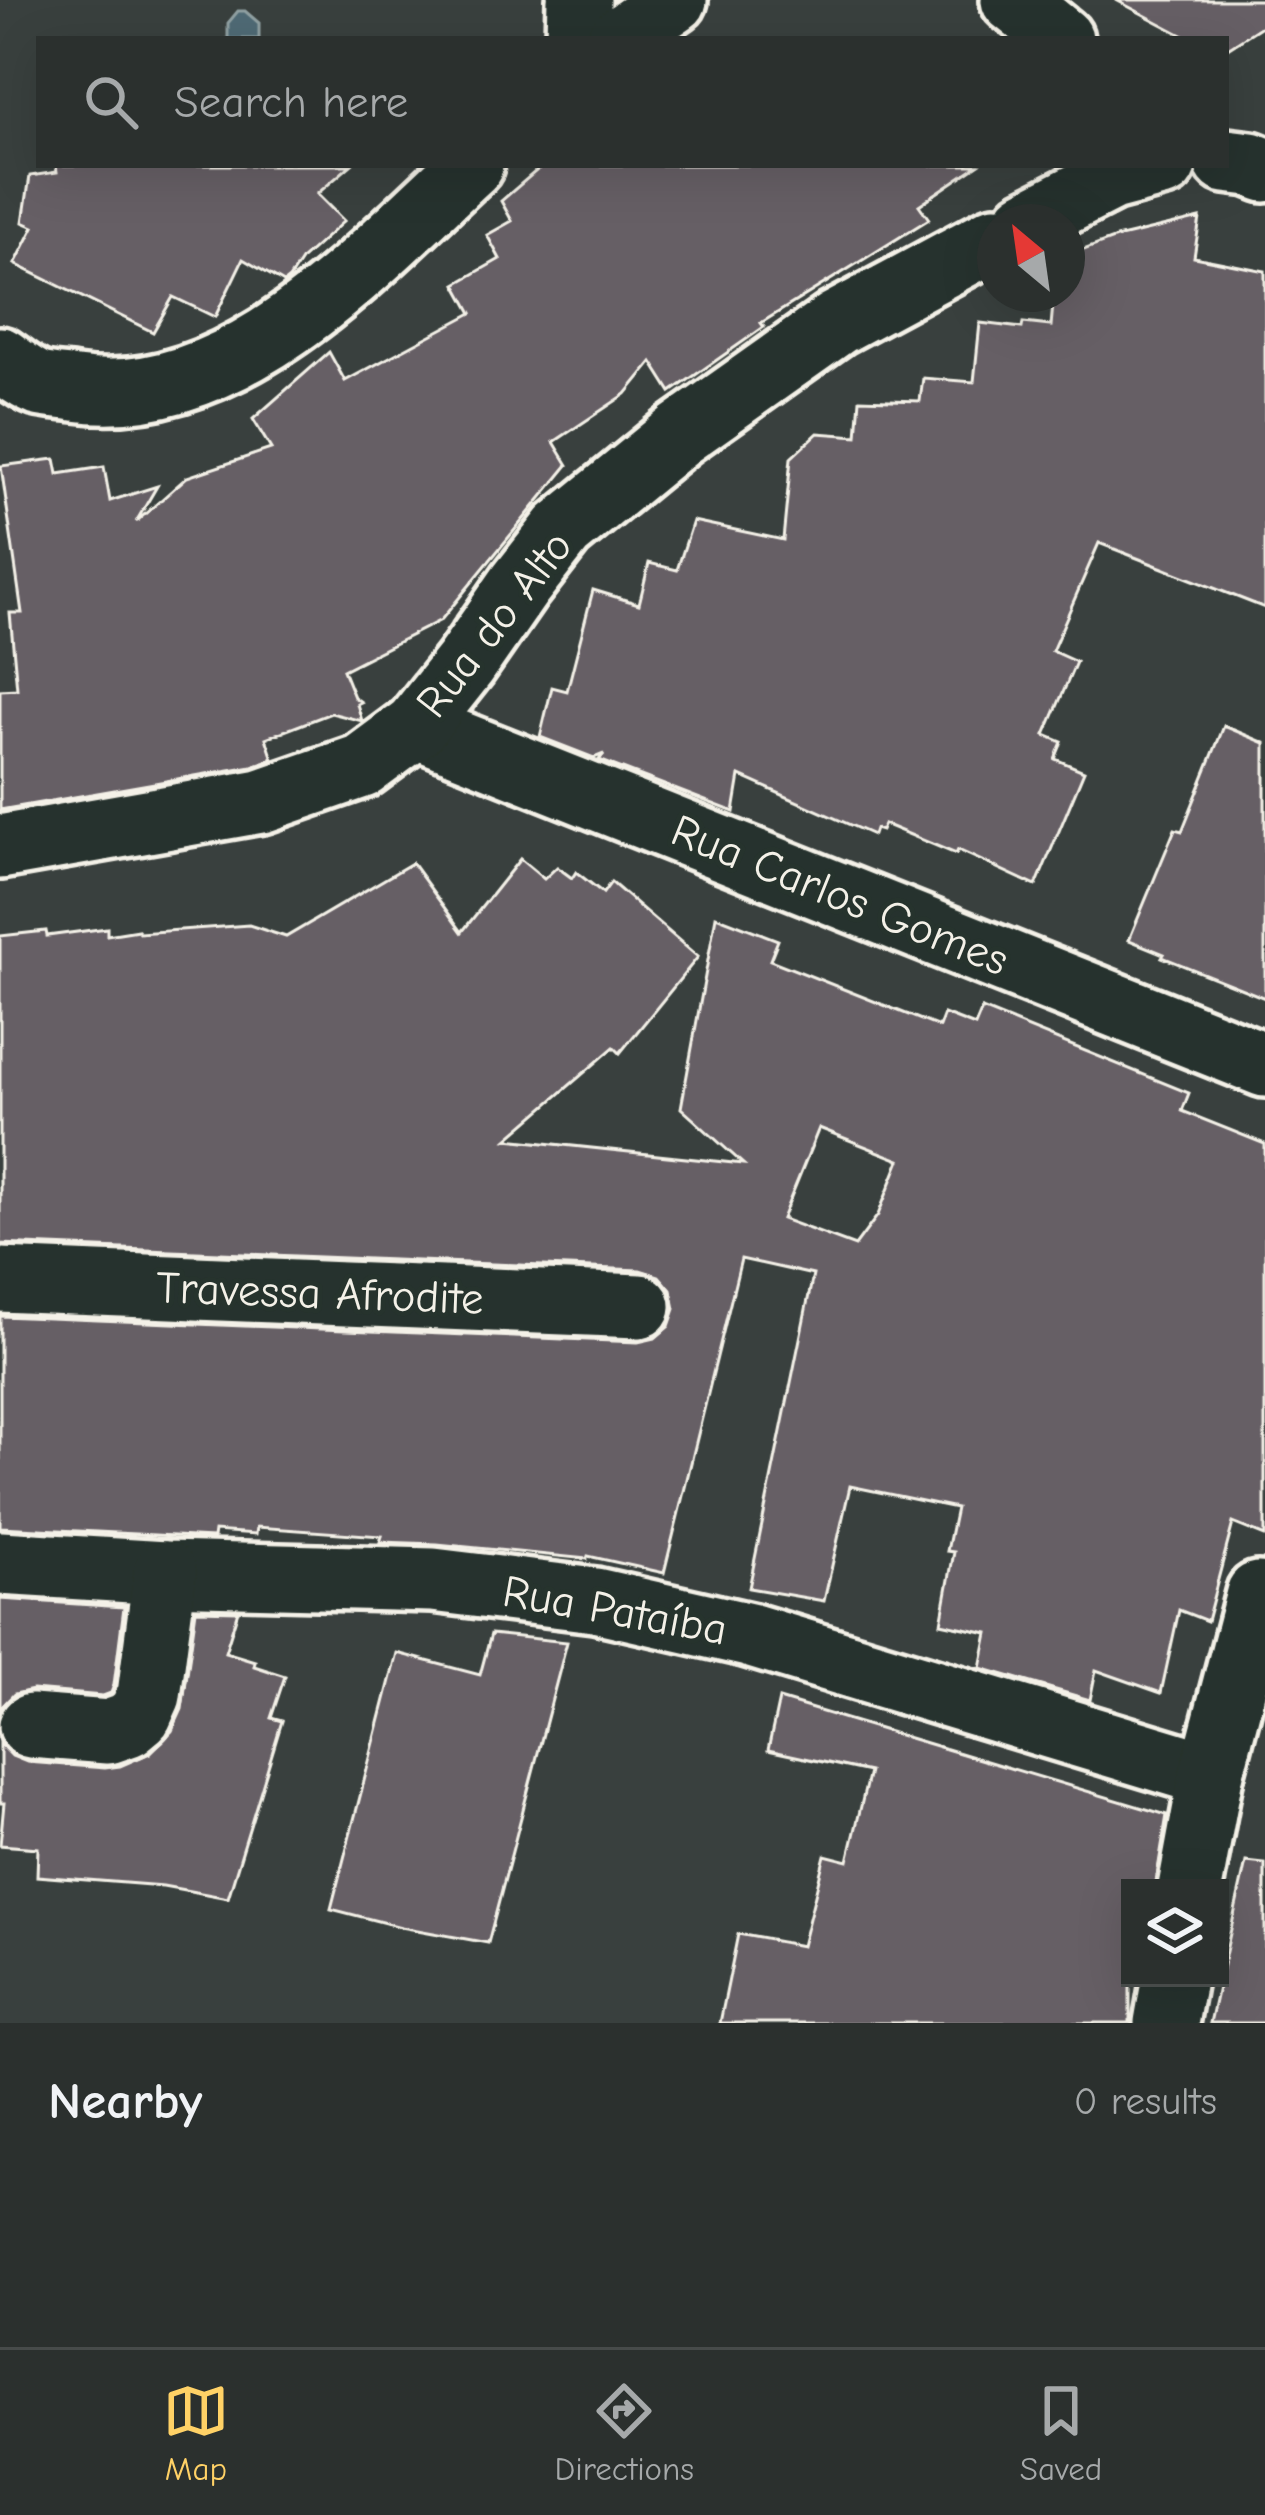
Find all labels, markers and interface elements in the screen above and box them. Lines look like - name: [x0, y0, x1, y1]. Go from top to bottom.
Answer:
- search box: [36, 36, 1229, 168]
- icon: search: [78, 69, 144, 135]
- text: Search here: [174, 76, 408, 128]
- north arrow: [977, 204, 1085, 312]
- street label: Rua do Alto: [405, 520, 583, 728]
- street label: Rua Carlos Gomes: [664, 804, 1016, 986]
- street label: Travessa Afrodite: [155, 1261, 485, 1325]
- street label: Rua Pataíba: [499, 1565, 731, 1655]
- map controls: [1121, 1879, 1229, 1987]
- button: layers: [1121, 1879, 1229, 1987]
- text: Nearby: [48, 2072, 202, 2131]
- text: 0 results: [1074, 2079, 1217, 2124]
- tab: Map: [163, 2378, 229, 2488]
- tab: Directions: [555, 2378, 694, 2488]
- tab: Saved: [1020, 2378, 1102, 2488]

